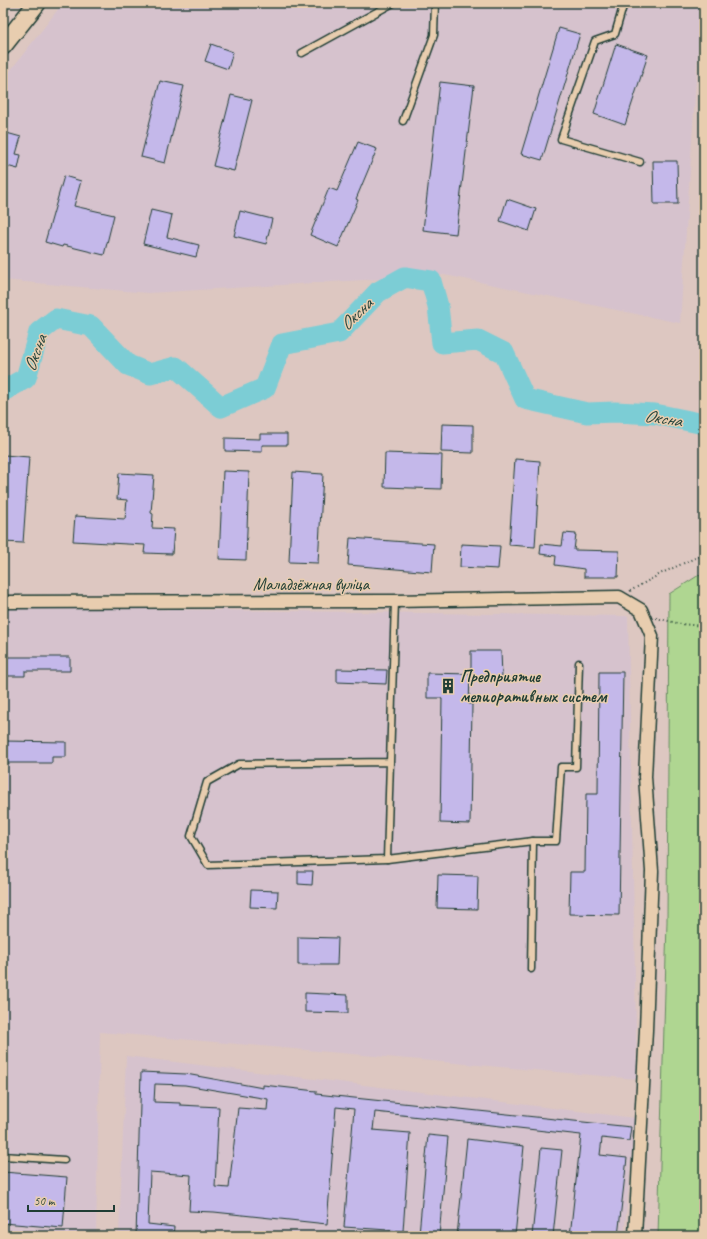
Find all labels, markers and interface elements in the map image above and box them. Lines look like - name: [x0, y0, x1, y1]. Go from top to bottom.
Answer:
- water label: Оксна: [335, 292, 379, 335]
- water label: Оксна: [18, 330, 52, 374]
- water label: Оксна: [643, 405, 685, 432]
- street label: Маладзёжная вуліца: [253, 574, 371, 595]
- place label: Предприятие мелиоративных систем: [460, 666, 608, 707]
- building icon: Предприятие мелиоративных систем: [439, 677, 457, 695]
- scale bar: [28, 1187, 114, 1213]
- text: 50 m: [34, 1193, 56, 1209]

